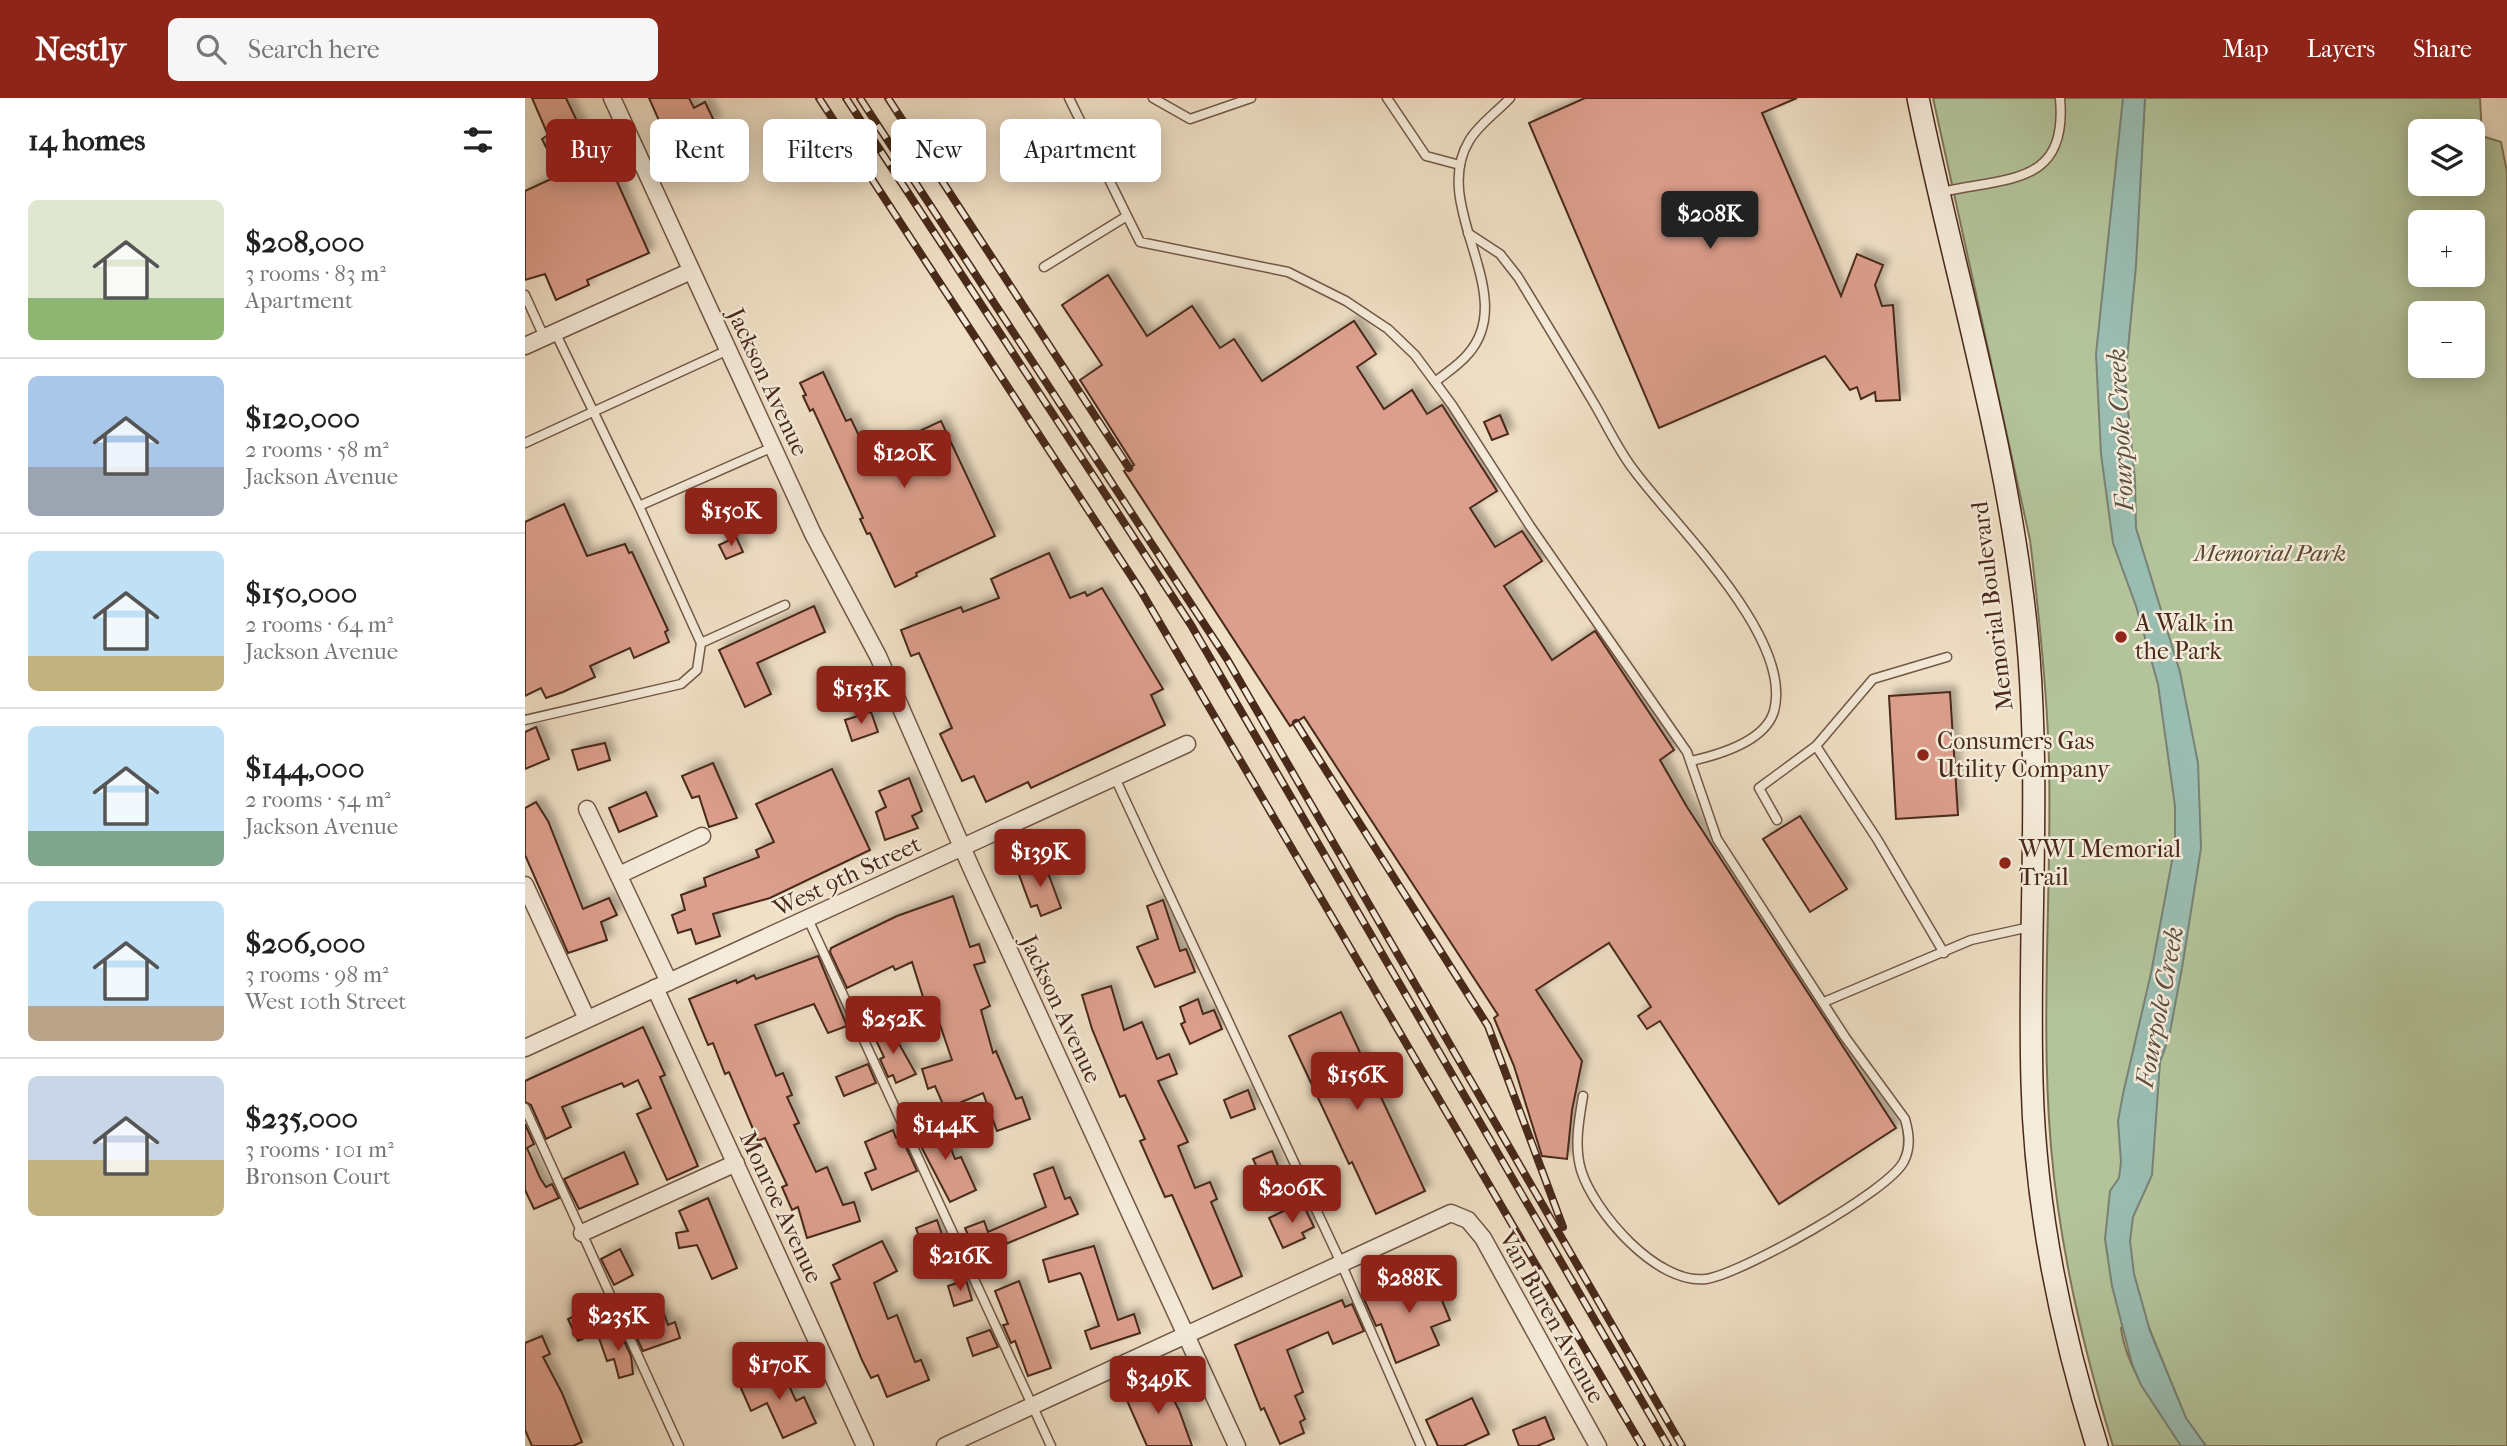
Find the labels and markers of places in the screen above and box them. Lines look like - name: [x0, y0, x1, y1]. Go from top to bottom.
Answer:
- pin: $208K: [1661, 192, 1759, 251]
- pin: $120K: [855, 430, 953, 490]
- pin: $150K: [682, 489, 780, 548]
- place label: A Walk in the Park: [2134, 609, 2234, 665]
- marker: A Walk in the Park: [2113, 629, 2129, 645]
- pin: $153K: [812, 666, 910, 726]
- place label: Consumers Gas Utility Company: [1937, 727, 2111, 783]
- marker: Consumers Gas Utility Company: [1915, 747, 1931, 763]
- pin: $139K: [991, 830, 1089, 889]
- place label: WWI Memorial Trail: [2018, 835, 2181, 891]
- marker: WWI Memorial Trail: [1997, 855, 2013, 871]
- pin: $252K: [844, 996, 942, 1056]
- pin: $156K: [1308, 1052, 1406, 1112]
- pin: $144K: [896, 1102, 994, 1162]
- pin: $206K: [1243, 1166, 1341, 1225]
- pin: $216K: [911, 1234, 1009, 1293]
- pin: $288K: [1360, 1256, 1458, 1315]
- pin: $235K: [569, 1294, 667, 1353]
- pin: $170K: [730, 1342, 828, 1402]
- pin: $349K: [1109, 1356, 1207, 1416]

